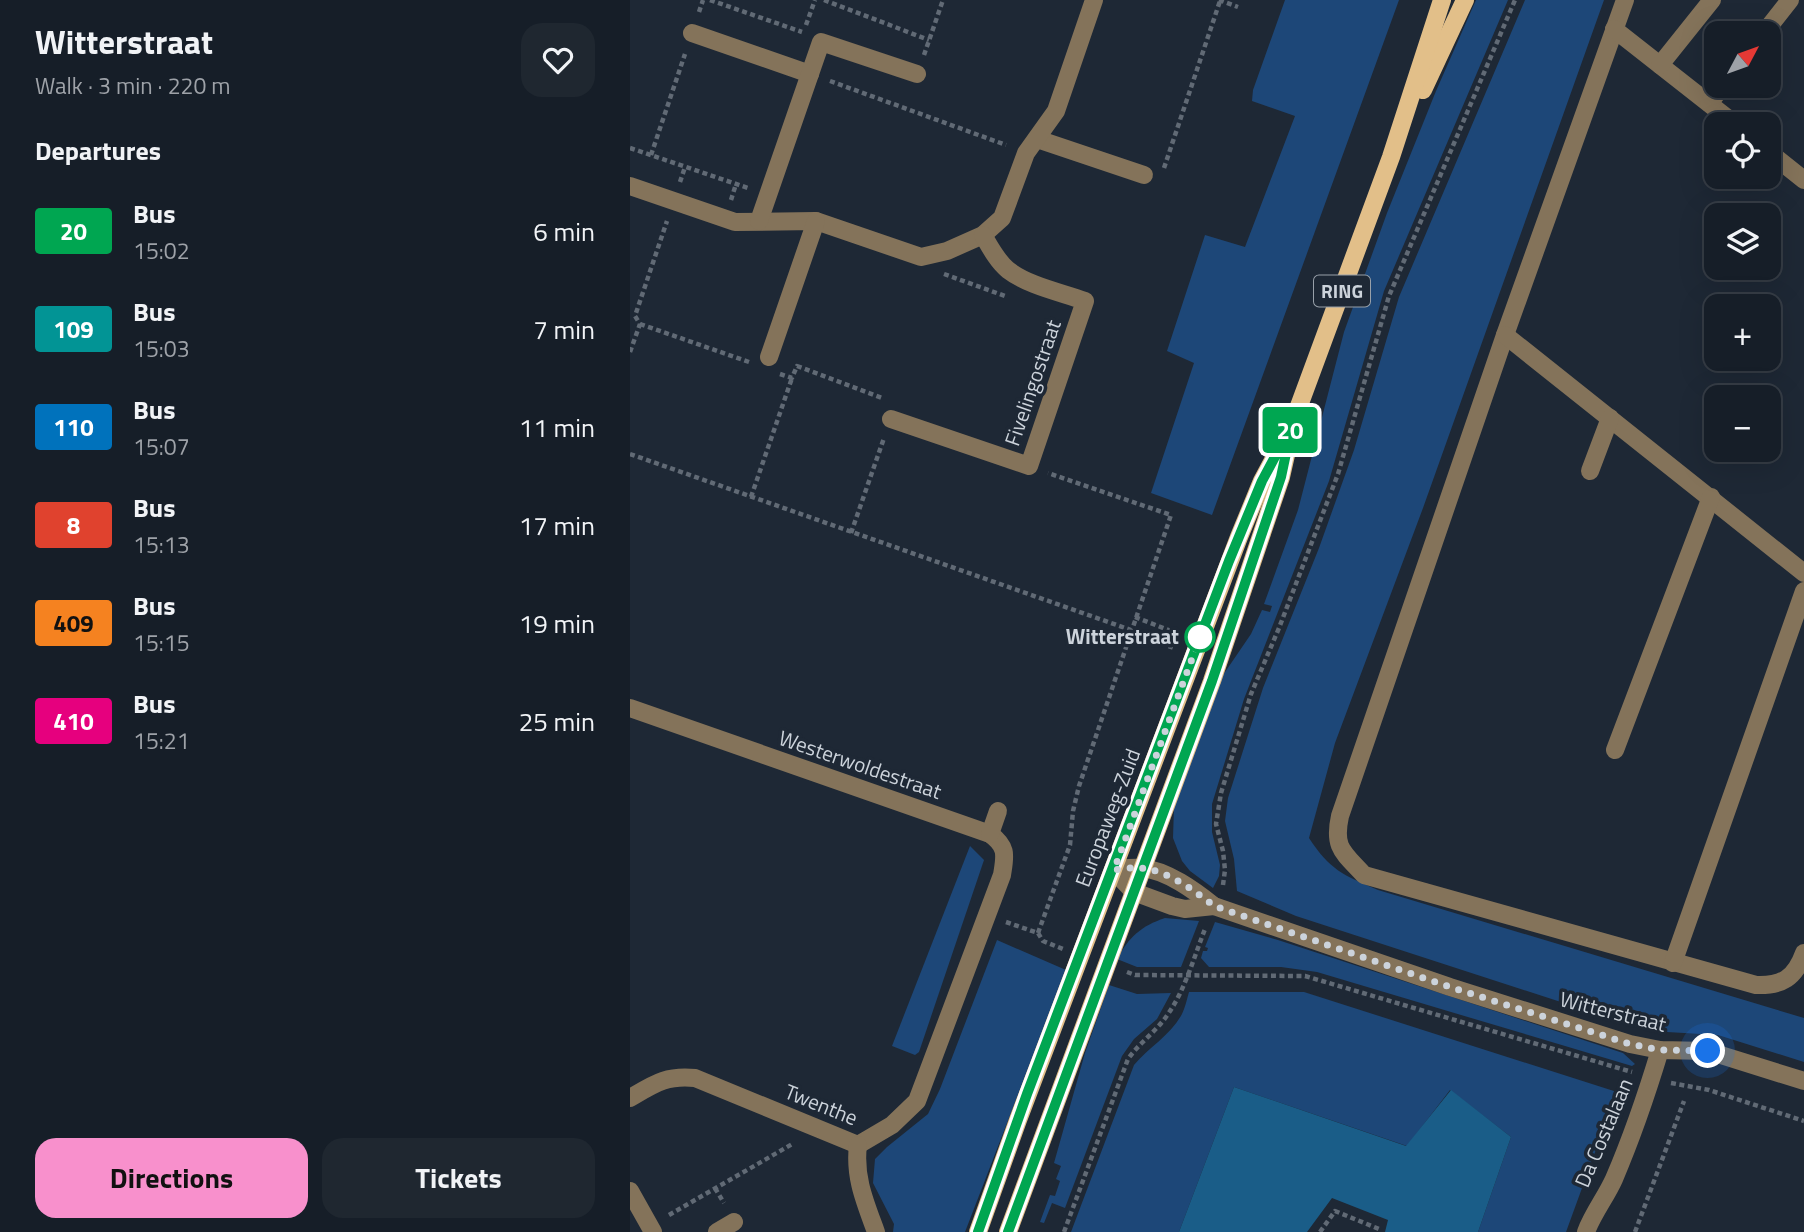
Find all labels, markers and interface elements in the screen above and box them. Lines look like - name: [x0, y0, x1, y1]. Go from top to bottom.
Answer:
- text: Witterstraat: [35, 17, 213, 67]
- north arrow: [1704, 21, 1782, 98]
- map controls: [1704, 21, 1781, 462]
- button: heart: [521, 23, 595, 97]
- text: Walk · 3 min · 220 m: [35, 68, 231, 103]
- button: locate: [1704, 112, 1781, 189]
- text: Departures: [35, 131, 161, 170]
- text: Bus: [133, 194, 175, 233]
- button: layers: [1704, 203, 1781, 280]
- text: 6 min: [533, 212, 595, 251]
- text: 20: [60, 213, 87, 249]
- text: 15:02: [133, 233, 190, 268]
- road number: RING: [1314, 276, 1370, 306]
- text: Bus: [133, 292, 175, 331]
- button: +: [1704, 294, 1781, 371]
- text: 7 min: [533, 310, 595, 349]
- text: 109: [53, 311, 94, 347]
- street label: Fivelingostraat: [996, 315, 1069, 450]
- text: 15:03: [133, 331, 190, 366]
- button: −: [1704, 385, 1781, 462]
- text: Bus: [133, 390, 175, 429]
- line badge: 20: [1258, 407, 1322, 453]
- text: 11 min: [519, 408, 595, 447]
- text: 110: [53, 409, 94, 445]
- text: 20: [1277, 412, 1303, 448]
- text: 15:07: [133, 429, 190, 464]
- text: Bus: [133, 488, 175, 527]
- text: 17 min: [519, 506, 595, 545]
- text: 8: [67, 507, 80, 543]
- text: 15:13: [133, 527, 190, 562]
- text: Bus: [133, 586, 175, 625]
- text: 19 min: [519, 604, 595, 643]
- text: 409: [53, 605, 94, 641]
- place label: Witterstraat: [1066, 620, 1179, 652]
- marker: Witterstraat: [1185, 622, 1215, 652]
- text: 15:15: [133, 625, 190, 660]
- text: Bus: [133, 684, 175, 723]
- text: 25 min: [519, 702, 595, 741]
- text: 410: [53, 703, 94, 739]
- street label: Westerwoldestraat: [775, 721, 947, 807]
- text: 15:21: [133, 723, 190, 758]
- street label: Europaweg-Zuid: [1066, 744, 1148, 891]
- street label: Witterstraat: [1557, 982, 1670, 1040]
- your location: [1690, 1033, 1725, 1068]
- street label: Da Costalaan: [1566, 1073, 1640, 1192]
- street label: Twenthe: [780, 1075, 863, 1133]
- button: Directions: [35, 1138, 308, 1218]
- button: Tickets: [322, 1138, 595, 1218]

